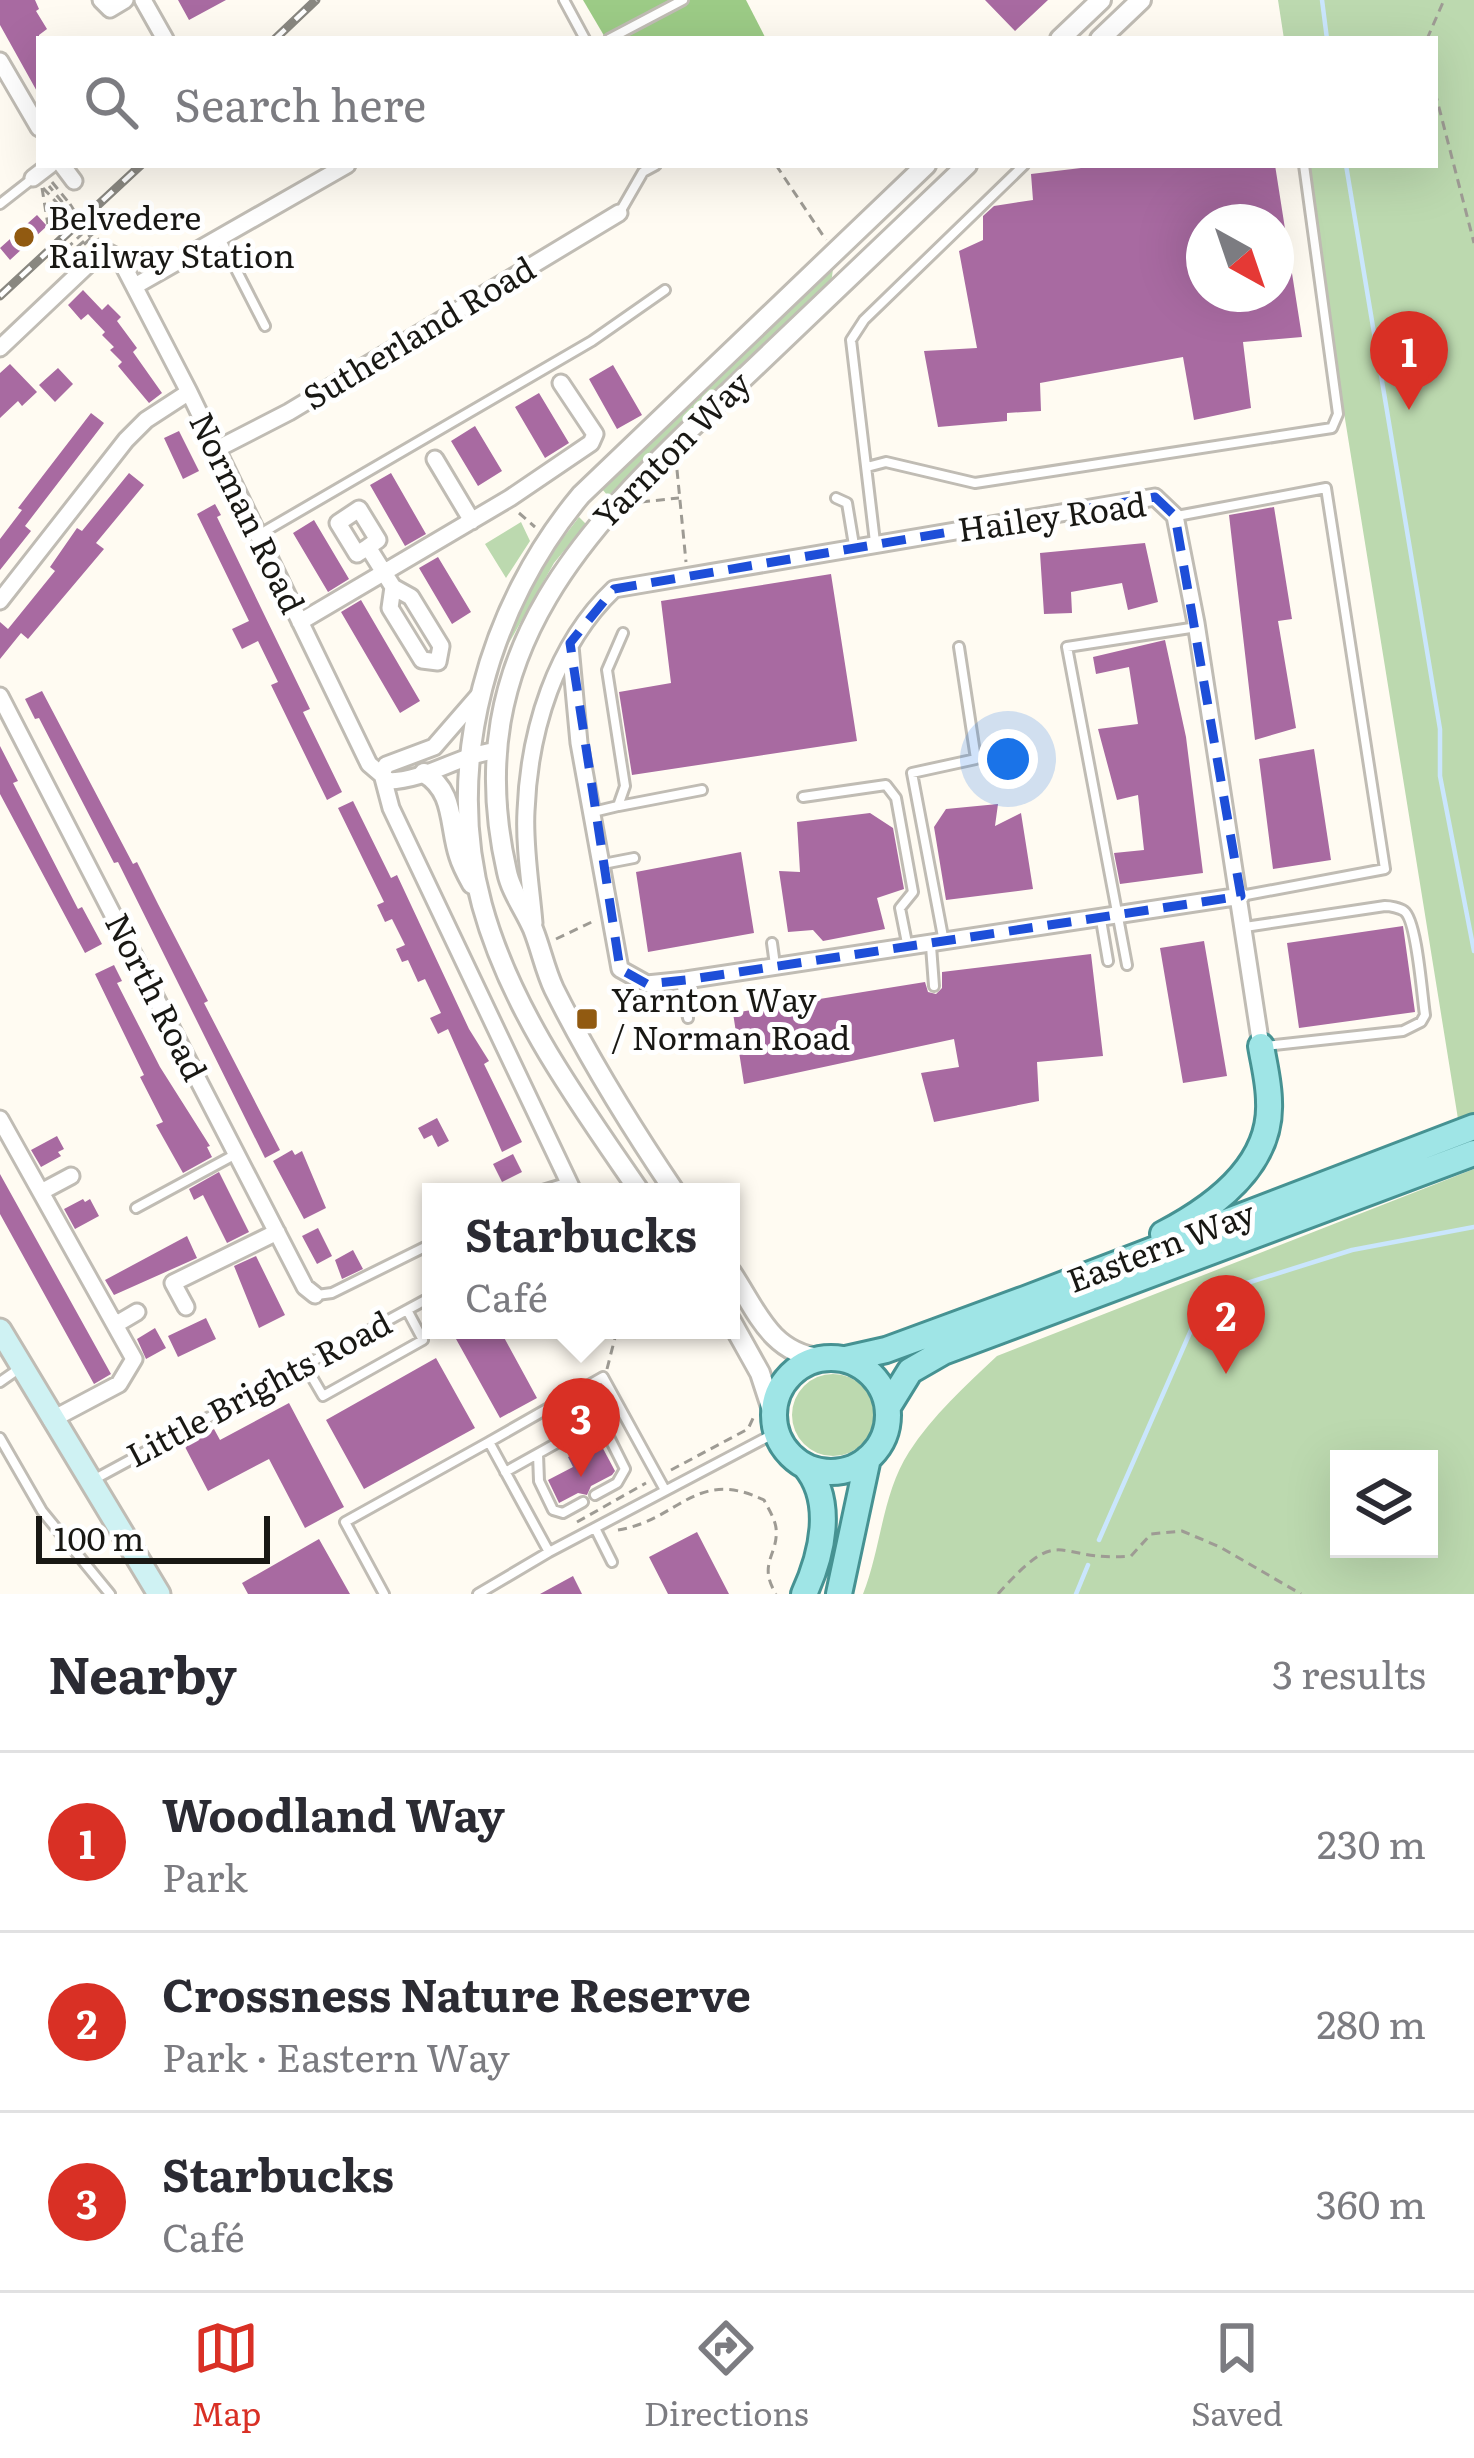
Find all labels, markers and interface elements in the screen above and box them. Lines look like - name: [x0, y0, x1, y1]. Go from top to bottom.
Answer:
- search box: [36, 36, 1438, 168]
- icon: search: [78, 69, 144, 135]
- text: Search here: [174, 69, 426, 136]
- place label: Belvedere Railway Station: [48, 191, 295, 278]
- north arrow: [1186, 204, 1294, 312]
- marker: Belvedere Railway Station: [11, 224, 37, 250]
- street label: Sutherland Road: [292, 242, 543, 420]
- pin: 1: [1370, 311, 1448, 410]
- street label: Yarnton Way: [580, 358, 760, 538]
- street label: Norman Road: [179, 403, 319, 621]
- street label: Hailey Road: [954, 477, 1149, 552]
- your location: [978, 729, 1038, 789]
- street label: North Road: [95, 904, 221, 1088]
- place label: Yarnton Way / Norman Road: [611, 973, 850, 1060]
- marker: Yarnton Way / Norman Road: [574, 1006, 600, 1032]
- popup: [422, 1183, 740, 1339]
- street label: Eastern Way: [1059, 1186, 1261, 1303]
- text: Starbucks: [465, 1199, 697, 1266]
- text: Café: [465, 1266, 548, 1324]
- pin: 2: [1187, 1275, 1265, 1374]
- street label: Little Brights Road: [117, 1296, 399, 1477]
- pin: 3: [542, 1378, 620, 1477]
- map controls: [1330, 1450, 1438, 1558]
- button: layers: [1330, 1450, 1438, 1558]
- scale bar: [36, 1510, 270, 1563]
- text: 100 m: [54, 1512, 144, 1561]
- text: Nearby: [48, 1634, 237, 1710]
- text: 3 results: [1272, 1643, 1426, 1701]
- text: Woodland Way: [162, 1779, 505, 1846]
- text: 1: [79, 1813, 95, 1871]
- text: 230 m: [1317, 1813, 1426, 1871]
- text: Park: [162, 1846, 248, 1904]
- text: Crossness Nature Reserve: [162, 1959, 751, 2026]
- text: 2: [77, 1993, 97, 2051]
- text: 280 m: [1317, 1993, 1426, 2051]
- text: Park · Eastern Way: [162, 2026, 510, 2084]
- text: Starbucks: [162, 2139, 394, 2206]
- text: 3: [76, 2173, 98, 2231]
- text: 360 m: [1316, 2173, 1426, 2231]
- text: Café: [162, 2206, 245, 2264]
- tab: Map: [191, 2315, 261, 2436]
- tab: Directions: [644, 2315, 809, 2436]
- tab: Saved: [1191, 2315, 1283, 2436]

